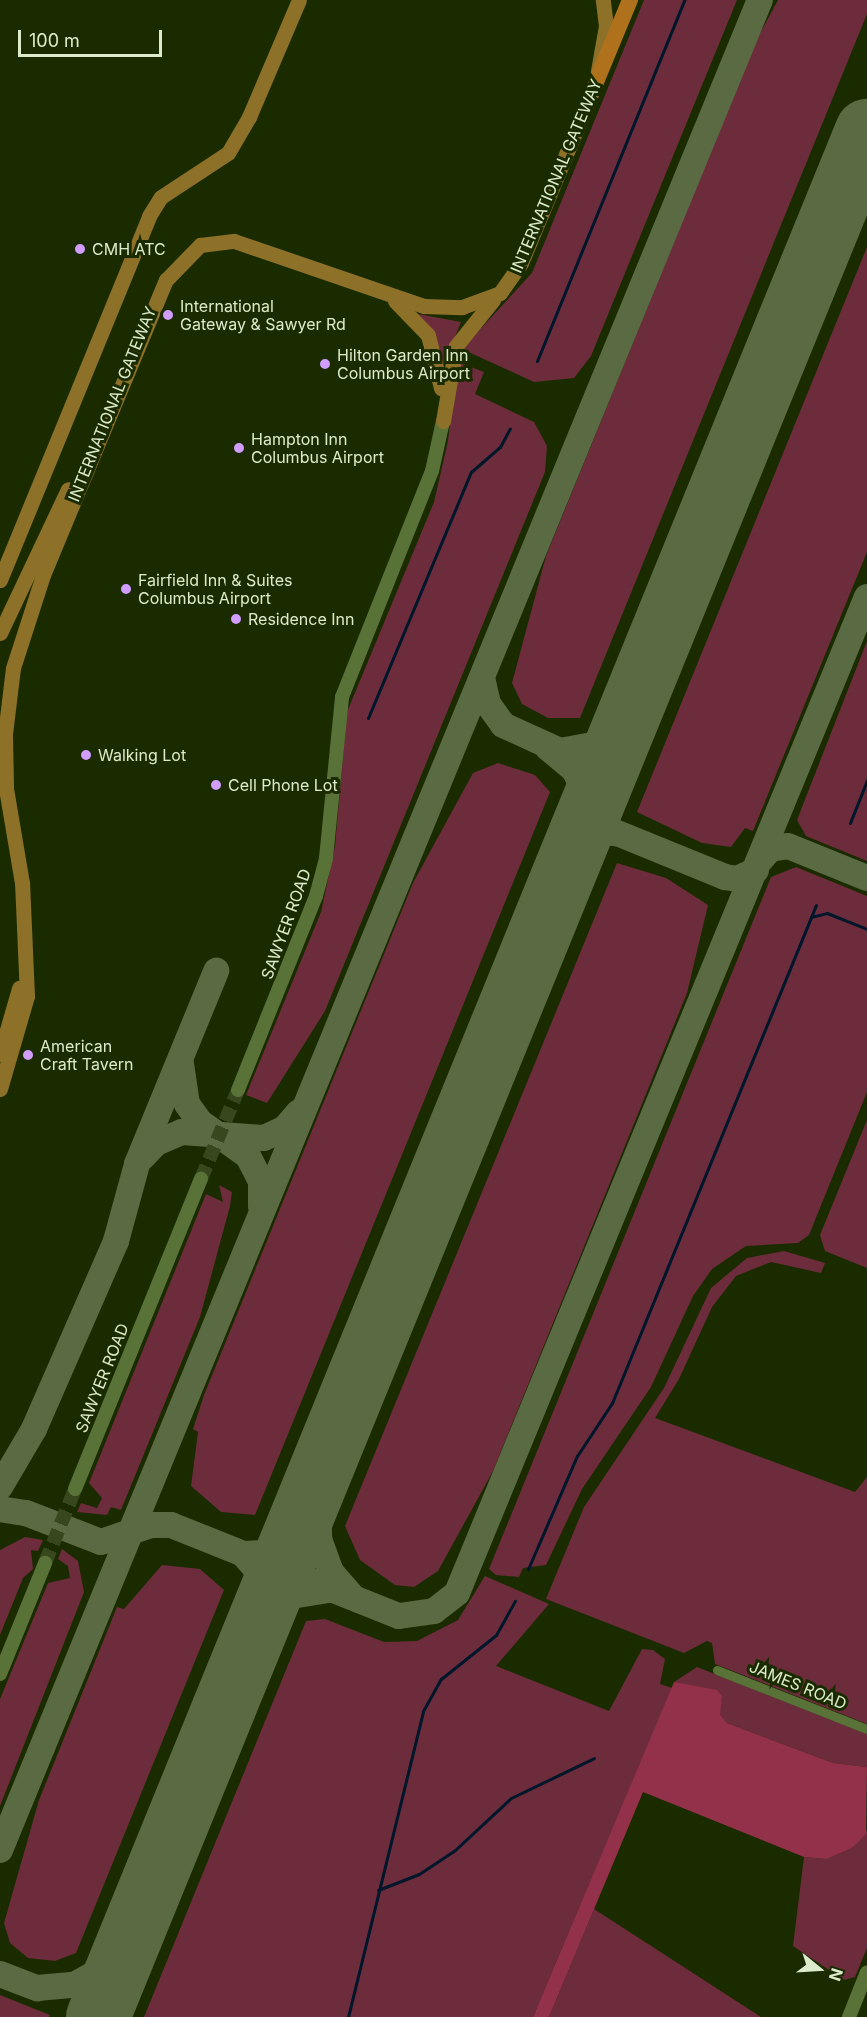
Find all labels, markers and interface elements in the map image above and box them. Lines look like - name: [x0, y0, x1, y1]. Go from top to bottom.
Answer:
- scale bar: [21, 18, 165, 56]
- text: 100 m: [29, 30, 80, 51]
- street label: INTERNATIONAL GATEWAY: [506, 76, 606, 276]
- place label: CMH ATC: [92, 239, 166, 259]
- marker: CMH ATC: [73, 242, 87, 256]
- place label: International Gateway & Sawyer Rd: [180, 296, 346, 334]
- street label: INTERNATIONAL GATEWAY: [64, 304, 160, 504]
- marker: International Gateway & Sawyer Rd: [161, 308, 175, 322]
- place label: Hilton Garden Inn Columbus Airport: [337, 345, 470, 383]
- marker: Hilton Garden Inn Columbus Airport: [318, 357, 332, 371]
- place label: Hampton Inn Columbus Airport: [251, 429, 384, 467]
- marker: Hampton Inn Columbus Airport: [232, 441, 246, 455]
- place label: Fairfield Inn & Suites Columbus Airport: [138, 570, 292, 608]
- marker: Fairfield Inn & Suites Columbus Airport: [119, 582, 133, 596]
- place label: Residence Inn: [248, 609, 354, 629]
- marker: Residence Inn: [229, 612, 243, 626]
- place label: Walking Lot: [98, 745, 186, 765]
- marker: Walking Lot: [79, 748, 93, 762]
- place label: Cell Phone Lot: [228, 775, 338, 795]
- marker: Cell Phone Lot: [209, 778, 223, 792]
- street label: SAWYER ROAD: [257, 866, 315, 982]
- place label: American Craft Tavern: [40, 1036, 133, 1074]
- marker: American Craft Tavern: [21, 1048, 35, 1062]
- street label: SAWYER ROAD: [71, 1321, 133, 1435]
- street label: JAMES ROAD: [747, 1657, 849, 1713]
- north arrow: [789, 1939, 849, 1999]
- text: N: [825, 1966, 848, 1983]

